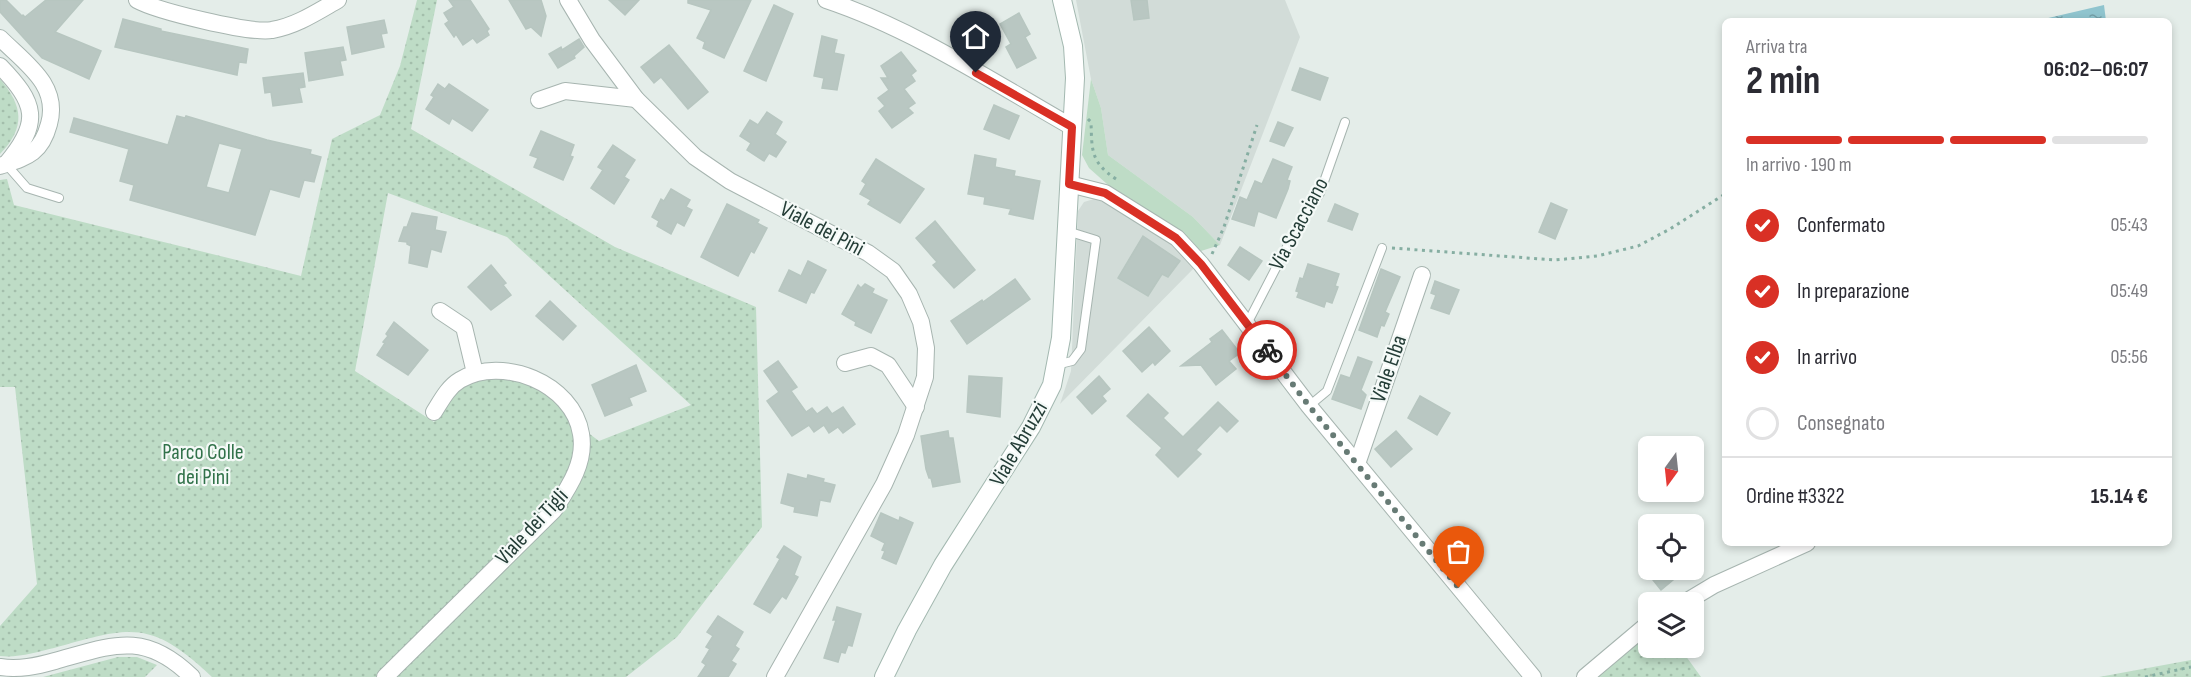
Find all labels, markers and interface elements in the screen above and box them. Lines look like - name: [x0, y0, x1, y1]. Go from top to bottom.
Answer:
- pin: [950, 11, 1001, 73]
- icon: home: [959, 20, 992, 53]
- text: Arriva tra: [1746, 35, 1808, 59]
- text: 06:02–06:07: [2044, 56, 2148, 83]
- text: 2 min: [1746, 58, 1820, 105]
- text: In arrivo · 190 m: [1746, 153, 1852, 177]
- street label: Via Scacciano: [1263, 173, 1335, 275]
- street label: Viale dei Pini: [775, 196, 869, 262]
- icon: check: [1746, 209, 1779, 242]
- text: Confermato: [1797, 212, 1885, 239]
- text: 05:43: [2110, 213, 2148, 237]
- icon: check: [1746, 275, 1779, 308]
- text: In preparazione: [1797, 278, 1910, 305]
- text: 05:49: [2110, 279, 2148, 303]
- courier: [1237, 320, 1297, 380]
- street label: Viale Elba: [1365, 332, 1413, 406]
- icon: bike: [1251, 334, 1284, 367]
- icon: check: [1746, 341, 1779, 374]
- text: In arrivo: [1797, 344, 1857, 371]
- text: 05:56: [2111, 345, 2148, 369]
- street label: Viale Abruzzi: [984, 397, 1054, 491]
- text: Consegnato: [1797, 410, 1885, 437]
- north arrow: [1638, 436, 1704, 502]
- map controls: [1638, 436, 1704, 658]
- park label: Parco Colle dei Pini: [162, 439, 244, 491]
- street label: Viale dei Tigli: [490, 483, 574, 571]
- text: Ordine #3322: [1746, 483, 1844, 510]
- text: 15.14 €: [2091, 483, 2148, 510]
- button: locate: [1638, 514, 1704, 580]
- pin: [1433, 526, 1484, 588]
- icon: bag: [1442, 535, 1475, 568]
- button: layers: [1638, 592, 1704, 658]

